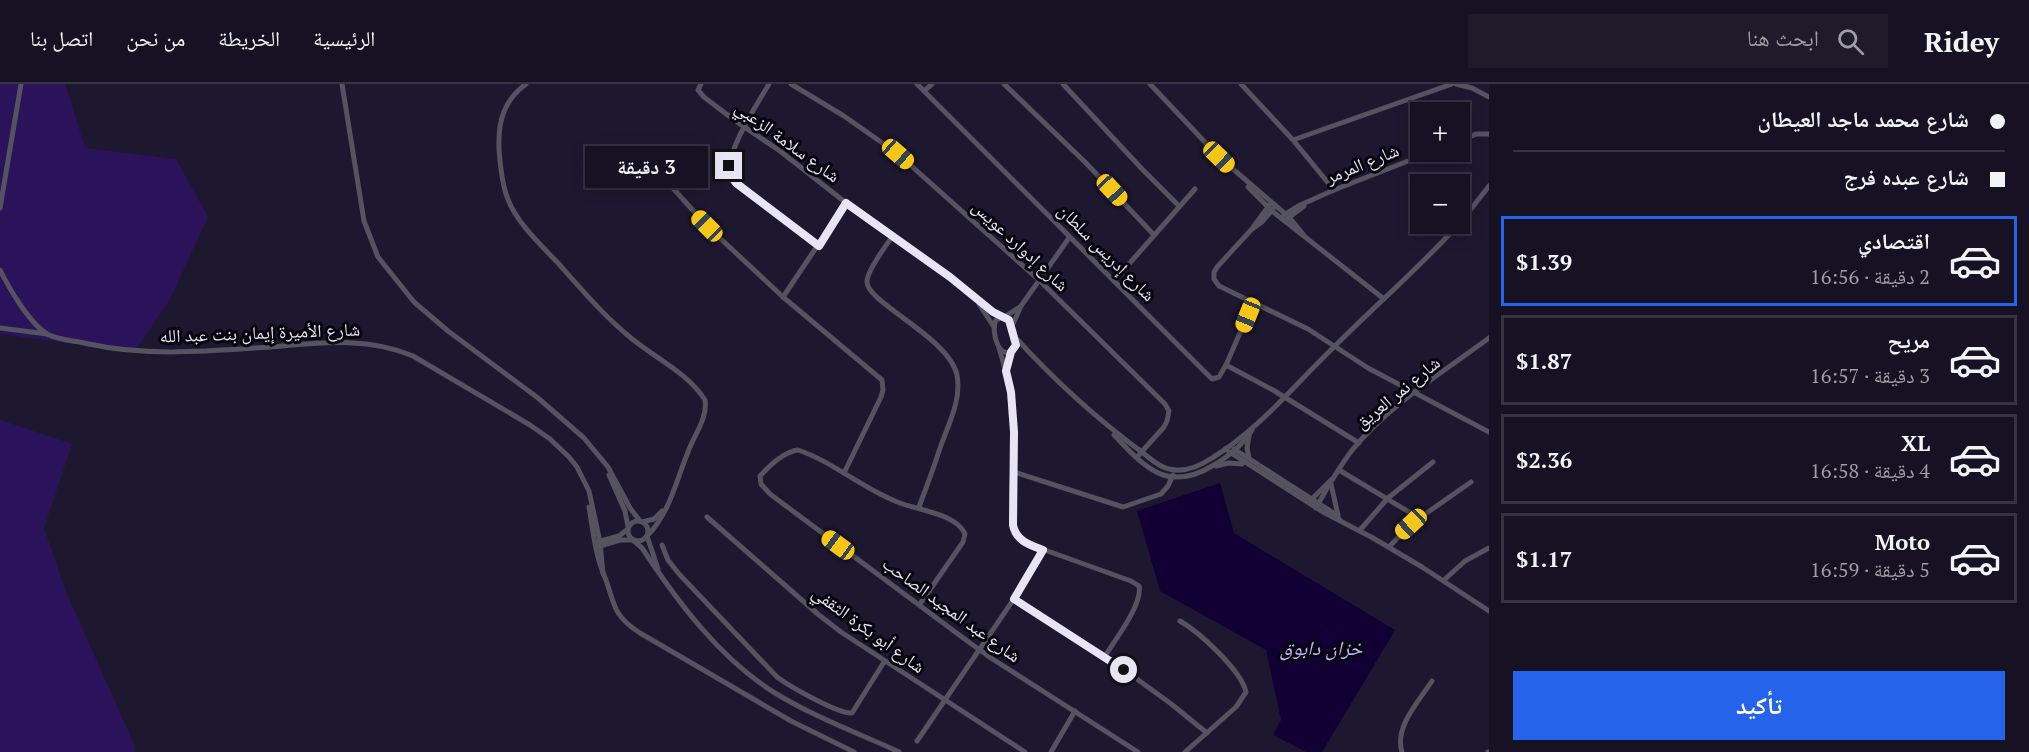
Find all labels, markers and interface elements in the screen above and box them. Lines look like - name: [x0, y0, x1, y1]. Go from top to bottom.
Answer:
- search box: [1468, 14, 1888, 68]
- text: ابحث هنا: [1747, 23, 1819, 52]
- text: Ridey: [1924, 23, 1999, 60]
- text: اتصل بنا: [30, 24, 93, 52]
- text: من نحن: [126, 24, 185, 52]
- text: الخريطة: [218, 24, 280, 52]
- text: الرئيسية: [313, 24, 375, 52]
- icon: search: [1834, 25, 1867, 58]
- street label: شارع سلامة الزعبي: [729, 95, 845, 190]
- map controls: [1410, 102, 1470, 234]
- button: +: [1410, 102, 1470, 162]
- text: شارع محمد ماجد العيطان: [1758, 104, 1969, 133]
- car: [879, 135, 917, 173]
- street label: شارع المرمر: [1321, 137, 1402, 189]
- car: [1200, 138, 1238, 176]
- callout: 3 دقيقة: [585, 145, 708, 187]
- route end: [715, 152, 742, 179]
- text: 3 دقيقة: [617, 153, 676, 180]
- text: شارع عبده فرج: [1843, 162, 1969, 191]
- car: [1093, 171, 1131, 209]
- button: −: [1410, 174, 1470, 234]
- street label: شارع إدوارد عويس: [967, 194, 1074, 297]
- street label: شارع إدريس سلطان: [1052, 198, 1161, 307]
- car: [688, 207, 726, 245]
- text: اقتصادي: [1858, 226, 1930, 255]
- icon: car: [1948, 234, 2002, 288]
- text: $1.39: [1516, 247, 1572, 276]
- text: 2 دقيقة · 16:56: [1810, 263, 1930, 290]
- car: [1233, 295, 1263, 335]
- street label: شارع الأميرة إيمان بنت عبد الله: [159, 317, 361, 348]
- text: مريح: [1887, 325, 1930, 354]
- icon: car: [1948, 333, 2002, 387]
- text: $1.87: [1516, 346, 1572, 375]
- street label: شارع نمر العريق: [1349, 350, 1445, 434]
- text: 3 دقيقة · 16:57: [1810, 362, 1930, 389]
- text: XL: [1901, 428, 1930, 457]
- icon: car: [1948, 432, 2002, 486]
- text: $2.36: [1516, 445, 1572, 474]
- text: 4 دقيقة · 16:58: [1810, 457, 1930, 484]
- car: [1392, 505, 1430, 543]
- car: [818, 527, 858, 563]
- text: Moto: [1875, 527, 1930, 556]
- icon: car: [1948, 531, 2002, 585]
- text: $1.17: [1516, 544, 1572, 573]
- street label: شارع عبد المجيد الصاحب: [878, 551, 1026, 667]
- text: 5 دقيقة · 16:59: [1810, 556, 1930, 583]
- street label: شارع أبو بكرة الثقفي: [806, 580, 930, 681]
- water label: خزان دابوق: [1280, 634, 1363, 661]
- route start: [1110, 656, 1137, 683]
- button: تأكيد: [1513, 671, 2005, 740]

